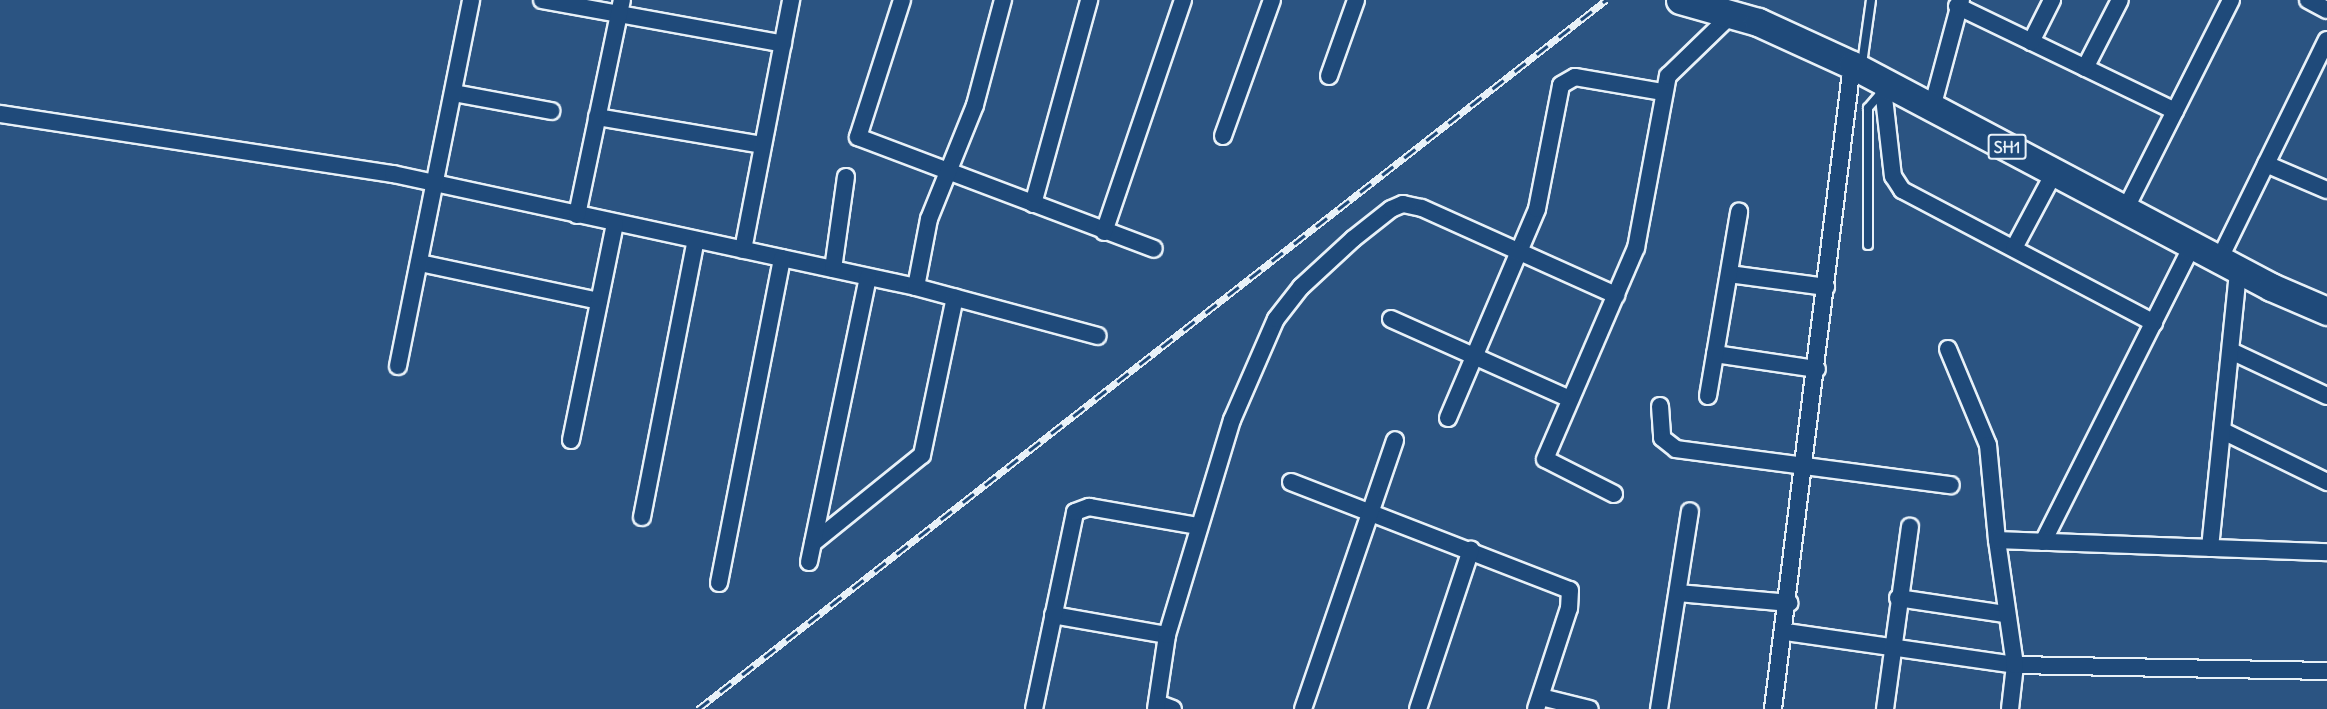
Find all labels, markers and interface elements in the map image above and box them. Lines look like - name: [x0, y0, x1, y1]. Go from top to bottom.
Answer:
- road number: SH1: [1988, 134, 2026, 160]

